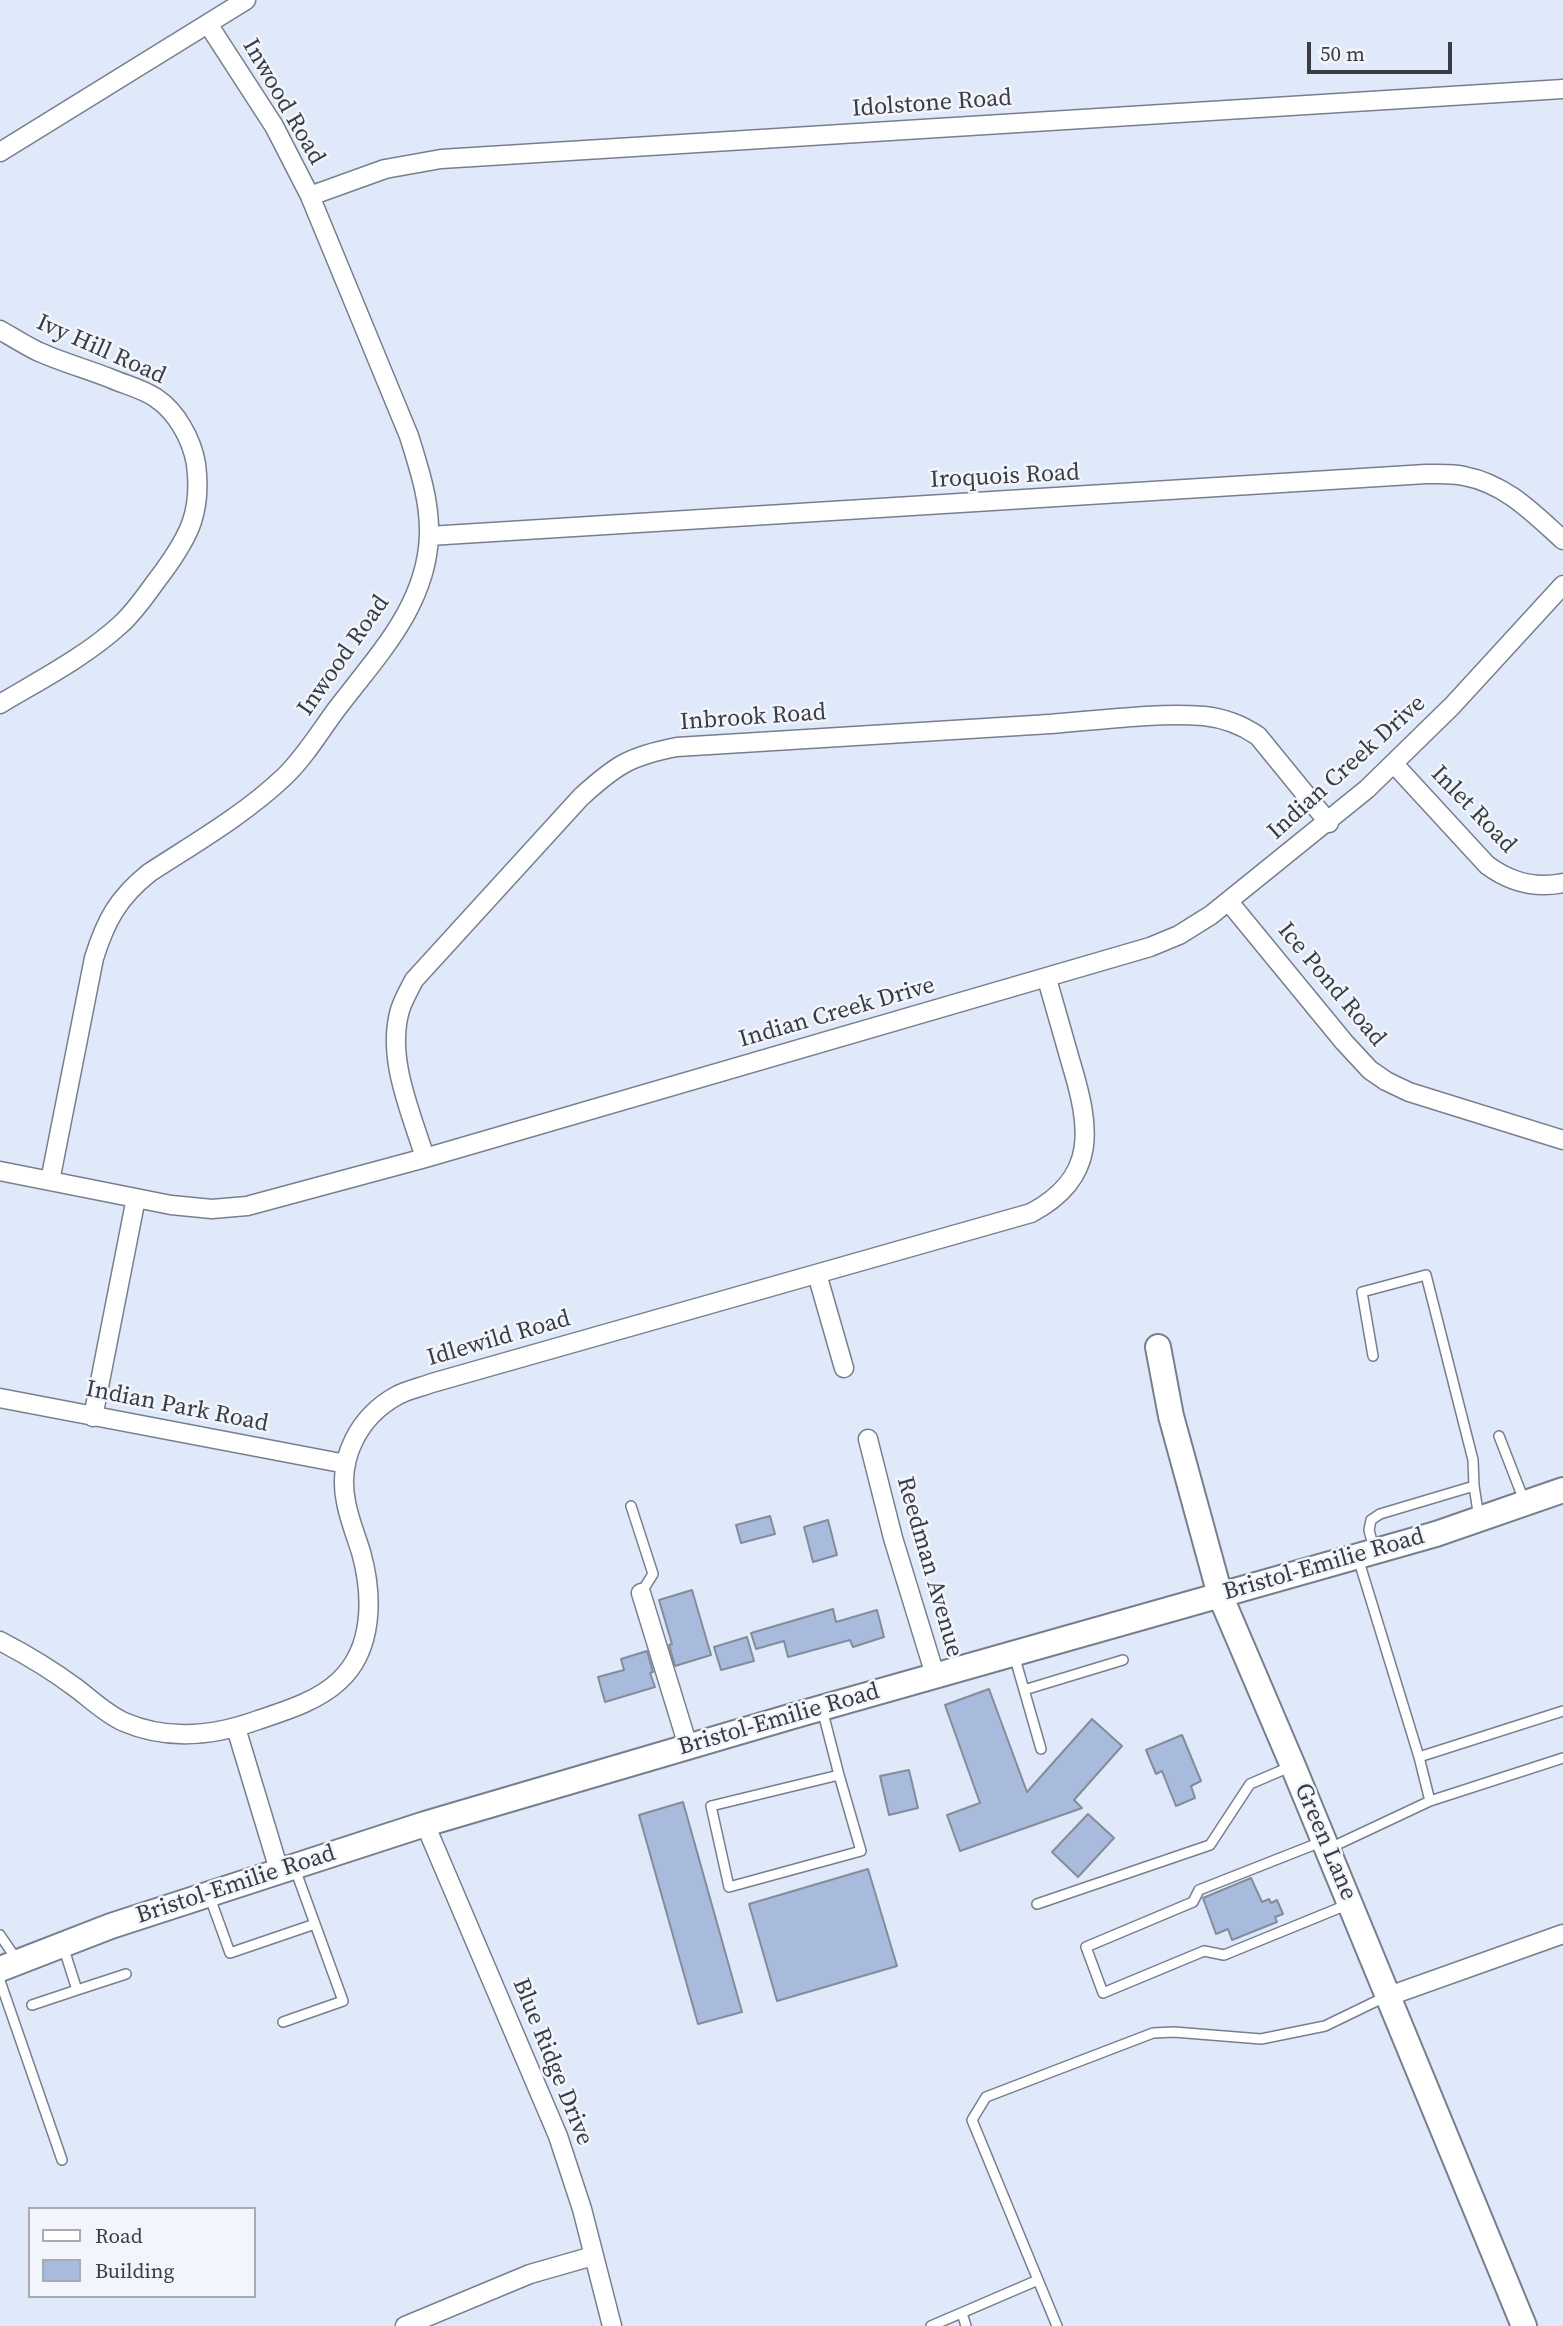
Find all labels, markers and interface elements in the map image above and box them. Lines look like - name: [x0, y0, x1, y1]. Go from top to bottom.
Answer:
- scale bar: [1311, 28, 1456, 72]
- street label: Inwood Road: [235, 34, 331, 170]
- text: 50 m: [1320, 39, 1365, 68]
- street label: Idolstone Road: [851, 84, 1013, 124]
- street label: Ivy Hill Road: [32, 309, 170, 391]
- street label: Iroquois Road: [929, 459, 1081, 495]
- street label: Inwood Road: [292, 590, 396, 722]
- street label: Indian Creek Drive: [1262, 690, 1432, 846]
- street label: Inbrook Road: [679, 699, 827, 737]
- street label: Inlet Road: [1424, 760, 1522, 860]
- street label: Ice Pond Road: [1271, 917, 1391, 1053]
- street label: Indian Creek Drive: [736, 971, 938, 1055]
- street label: Idlewild Road: [424, 1305, 574, 1373]
- street label: Indian Park Road: [83, 1375, 271, 1439]
- street label: Reedman Avenue: [890, 1474, 968, 1660]
- street label: Bristol-Emilie Road: [1220, 1522, 1428, 1608]
- street label: Bristol-Emilie Road: [675, 1677, 883, 1763]
- street label: Green Lane: [1288, 1779, 1362, 1905]
- street label: Bristol-Emilie Road: [133, 1839, 339, 1931]
- street label: Blue Ridge Drive: [505, 1974, 599, 2150]
- legend: [28, 2207, 256, 2298]
- text: Road: [95, 2221, 143, 2250]
- text: Building: [95, 2256, 174, 2285]

